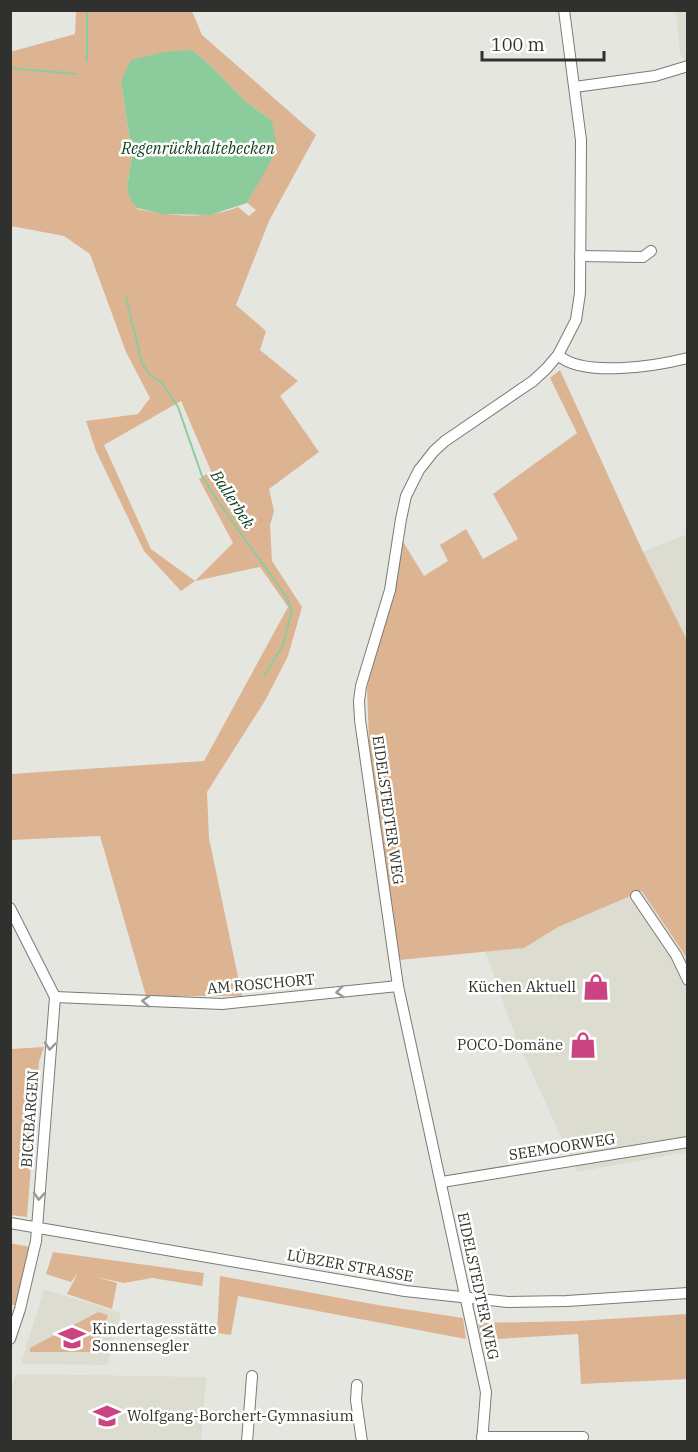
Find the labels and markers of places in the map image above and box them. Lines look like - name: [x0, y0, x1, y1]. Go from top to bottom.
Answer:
- shop icon: Küchen Aktuell: [581, 972, 611, 1002]
- place label: Küchen Aktuell: [468, 977, 576, 996]
- shop icon: POCO-Domäne: [568, 1030, 598, 1060]
- place label: POCO-Domäne: [457, 1035, 563, 1054]
- place label: Kindertagesstätte Sonnensegler: [92, 1319, 217, 1355]
- school or university icon: Kindertagesstätte Sonnensegler: [57, 1323, 87, 1353]
- school or university icon: Wolfgang-Borchert-Gymnasium: [92, 1401, 122, 1431]
- place label: Wolfgang-Borchert-Gymnasium: [127, 1406, 354, 1425]

